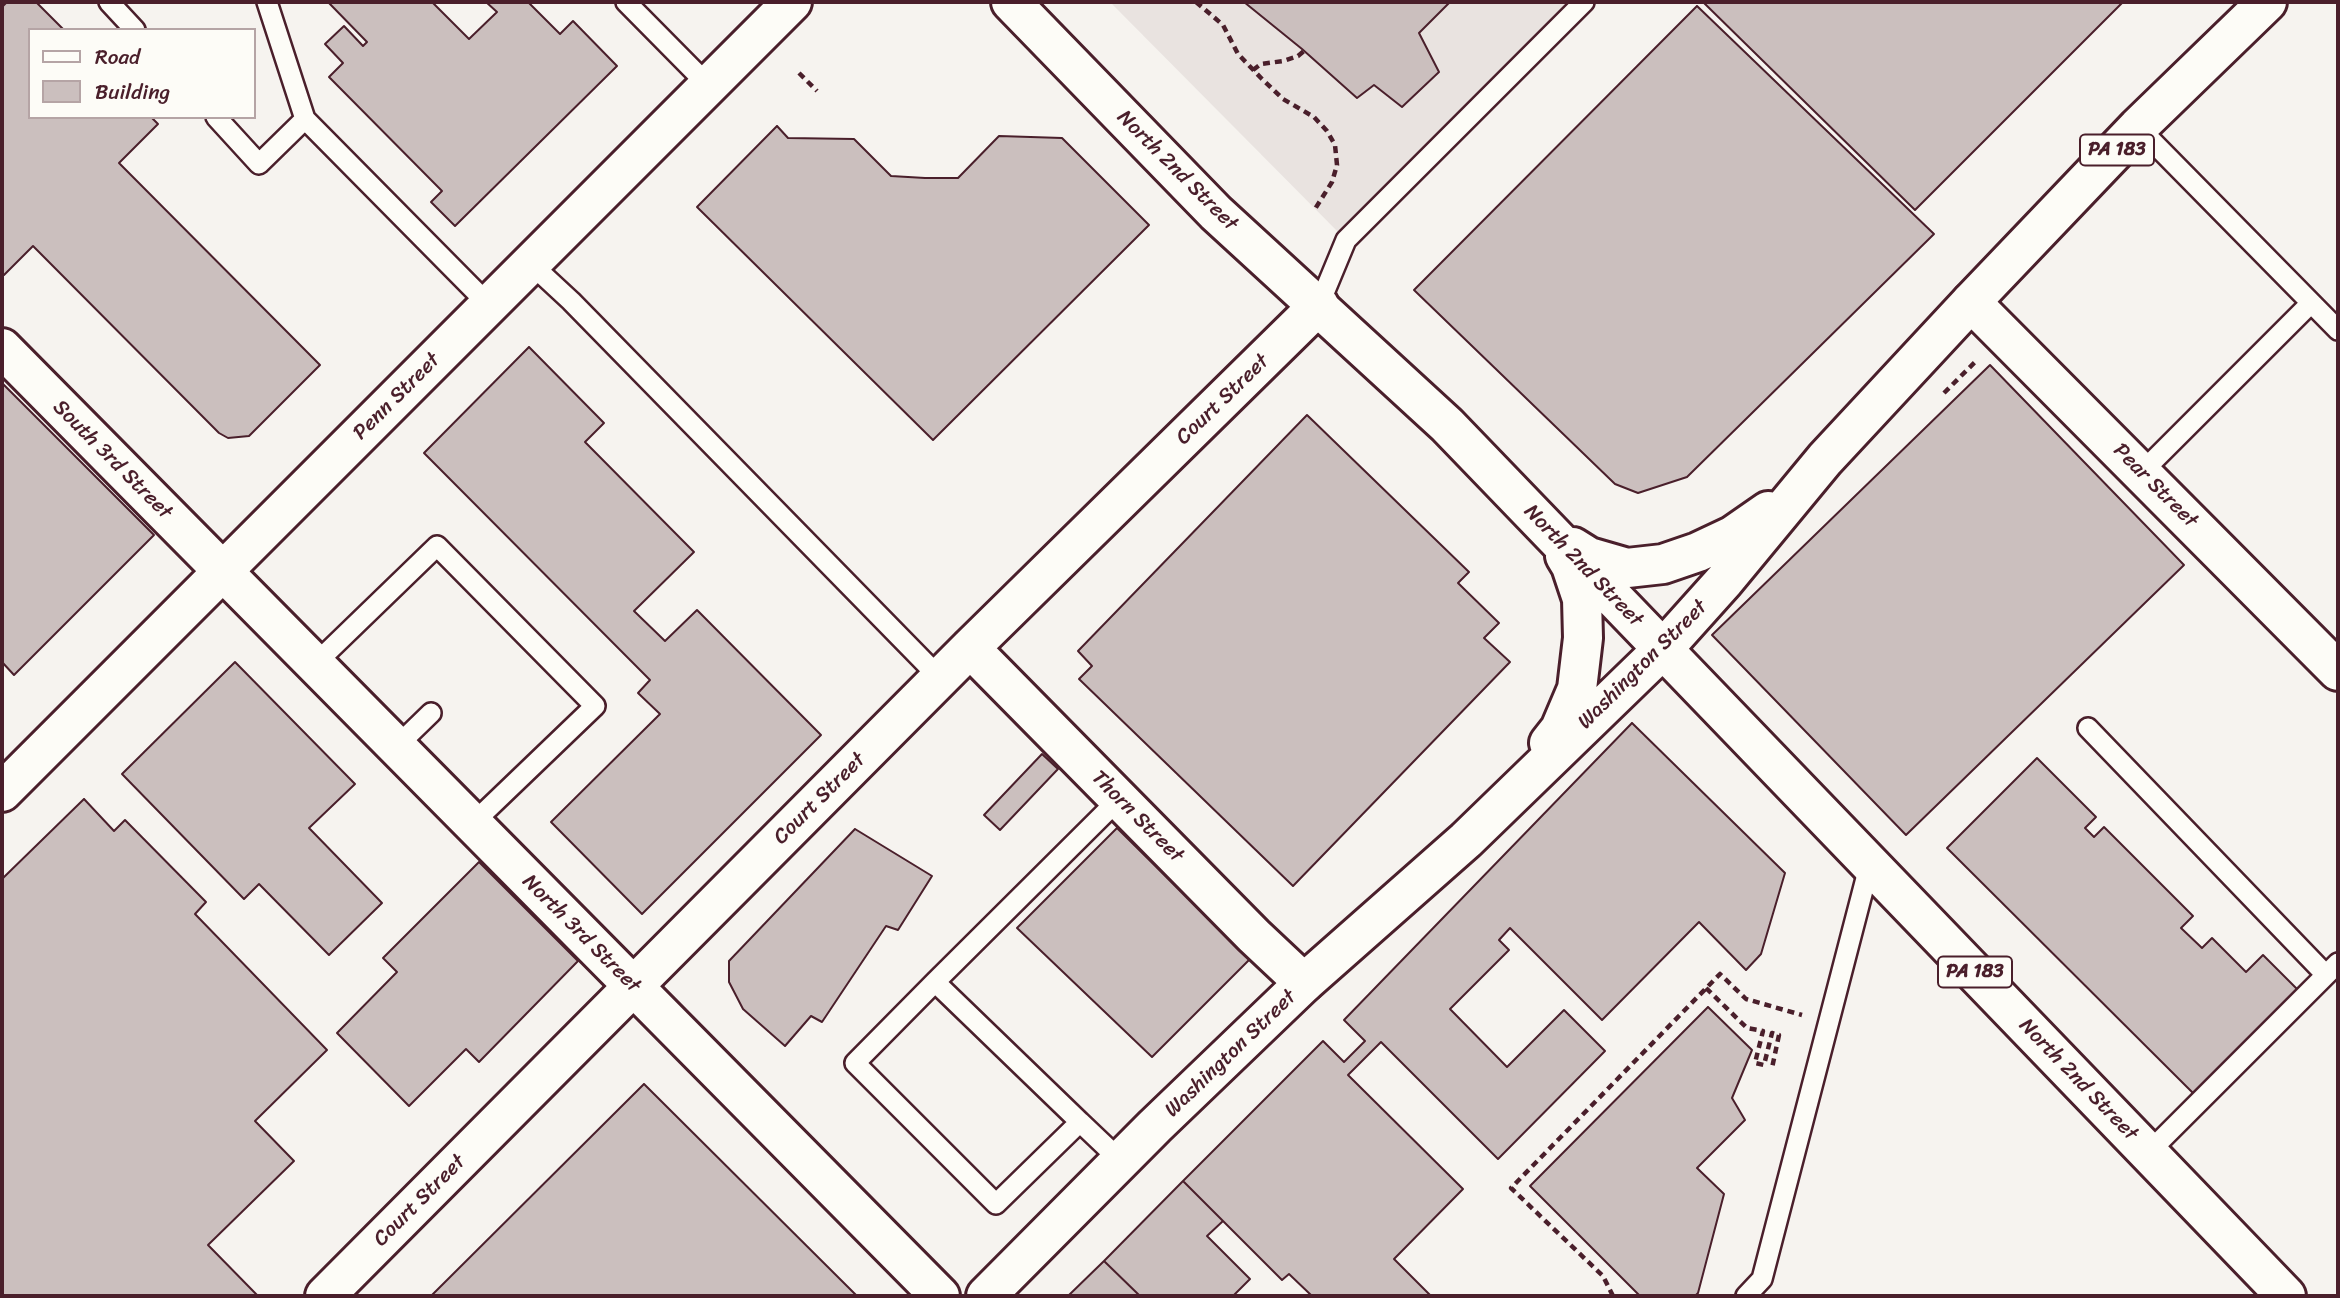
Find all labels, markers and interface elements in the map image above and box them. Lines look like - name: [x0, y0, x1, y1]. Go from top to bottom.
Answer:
- legend: [28, 28, 256, 119]
- text: Road: [95, 38, 140, 76]
- text: Building: [95, 73, 170, 111]
- street label: North 2nd Street: [1111, 105, 1243, 237]
- road number: PA 183: [2080, 134, 2154, 166]
- street label: Penn Street: [348, 348, 446, 446]
- street label: Court Street: [1171, 349, 1275, 451]
- street label: South 3rd Street: [47, 395, 177, 525]
- street label: Pear Street: [2107, 438, 2203, 534]
- street label: North 2nd Street: [1518, 500, 1648, 632]
- street label: Washington Street: [1573, 595, 1713, 735]
- street label: Court Street: [769, 748, 871, 850]
- street label: Thorn Street: [1086, 766, 1188, 868]
- street label: North 3rd Street: [517, 870, 645, 998]
- road number: PA 183: [1938, 956, 2012, 988]
- street label: Washington Street: [1160, 985, 1302, 1123]
- street label: North 2nd Street: [2013, 1014, 2143, 1146]
- street label: Court Street: [369, 1150, 471, 1252]

